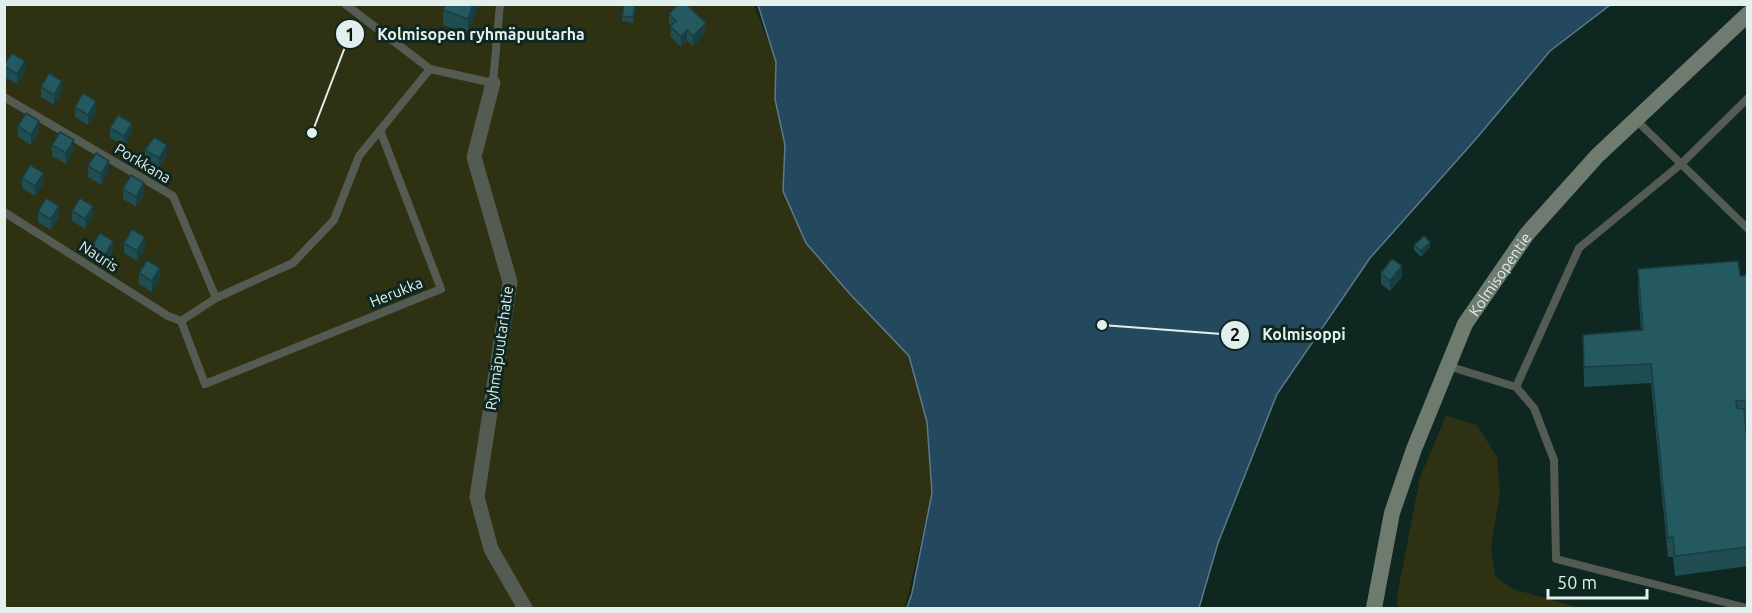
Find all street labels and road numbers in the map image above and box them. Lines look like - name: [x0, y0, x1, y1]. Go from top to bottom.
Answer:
- street label: Porkkana: [112, 140, 174, 186]
- street label: Kolmisopentie: [1465, 229, 1534, 319]
- street label: Nauris: [76, 237, 122, 275]
- street label: Herukka: [367, 274, 425, 310]
- street label: Ryhmäpuutarhatie: [482, 285, 516, 411]

